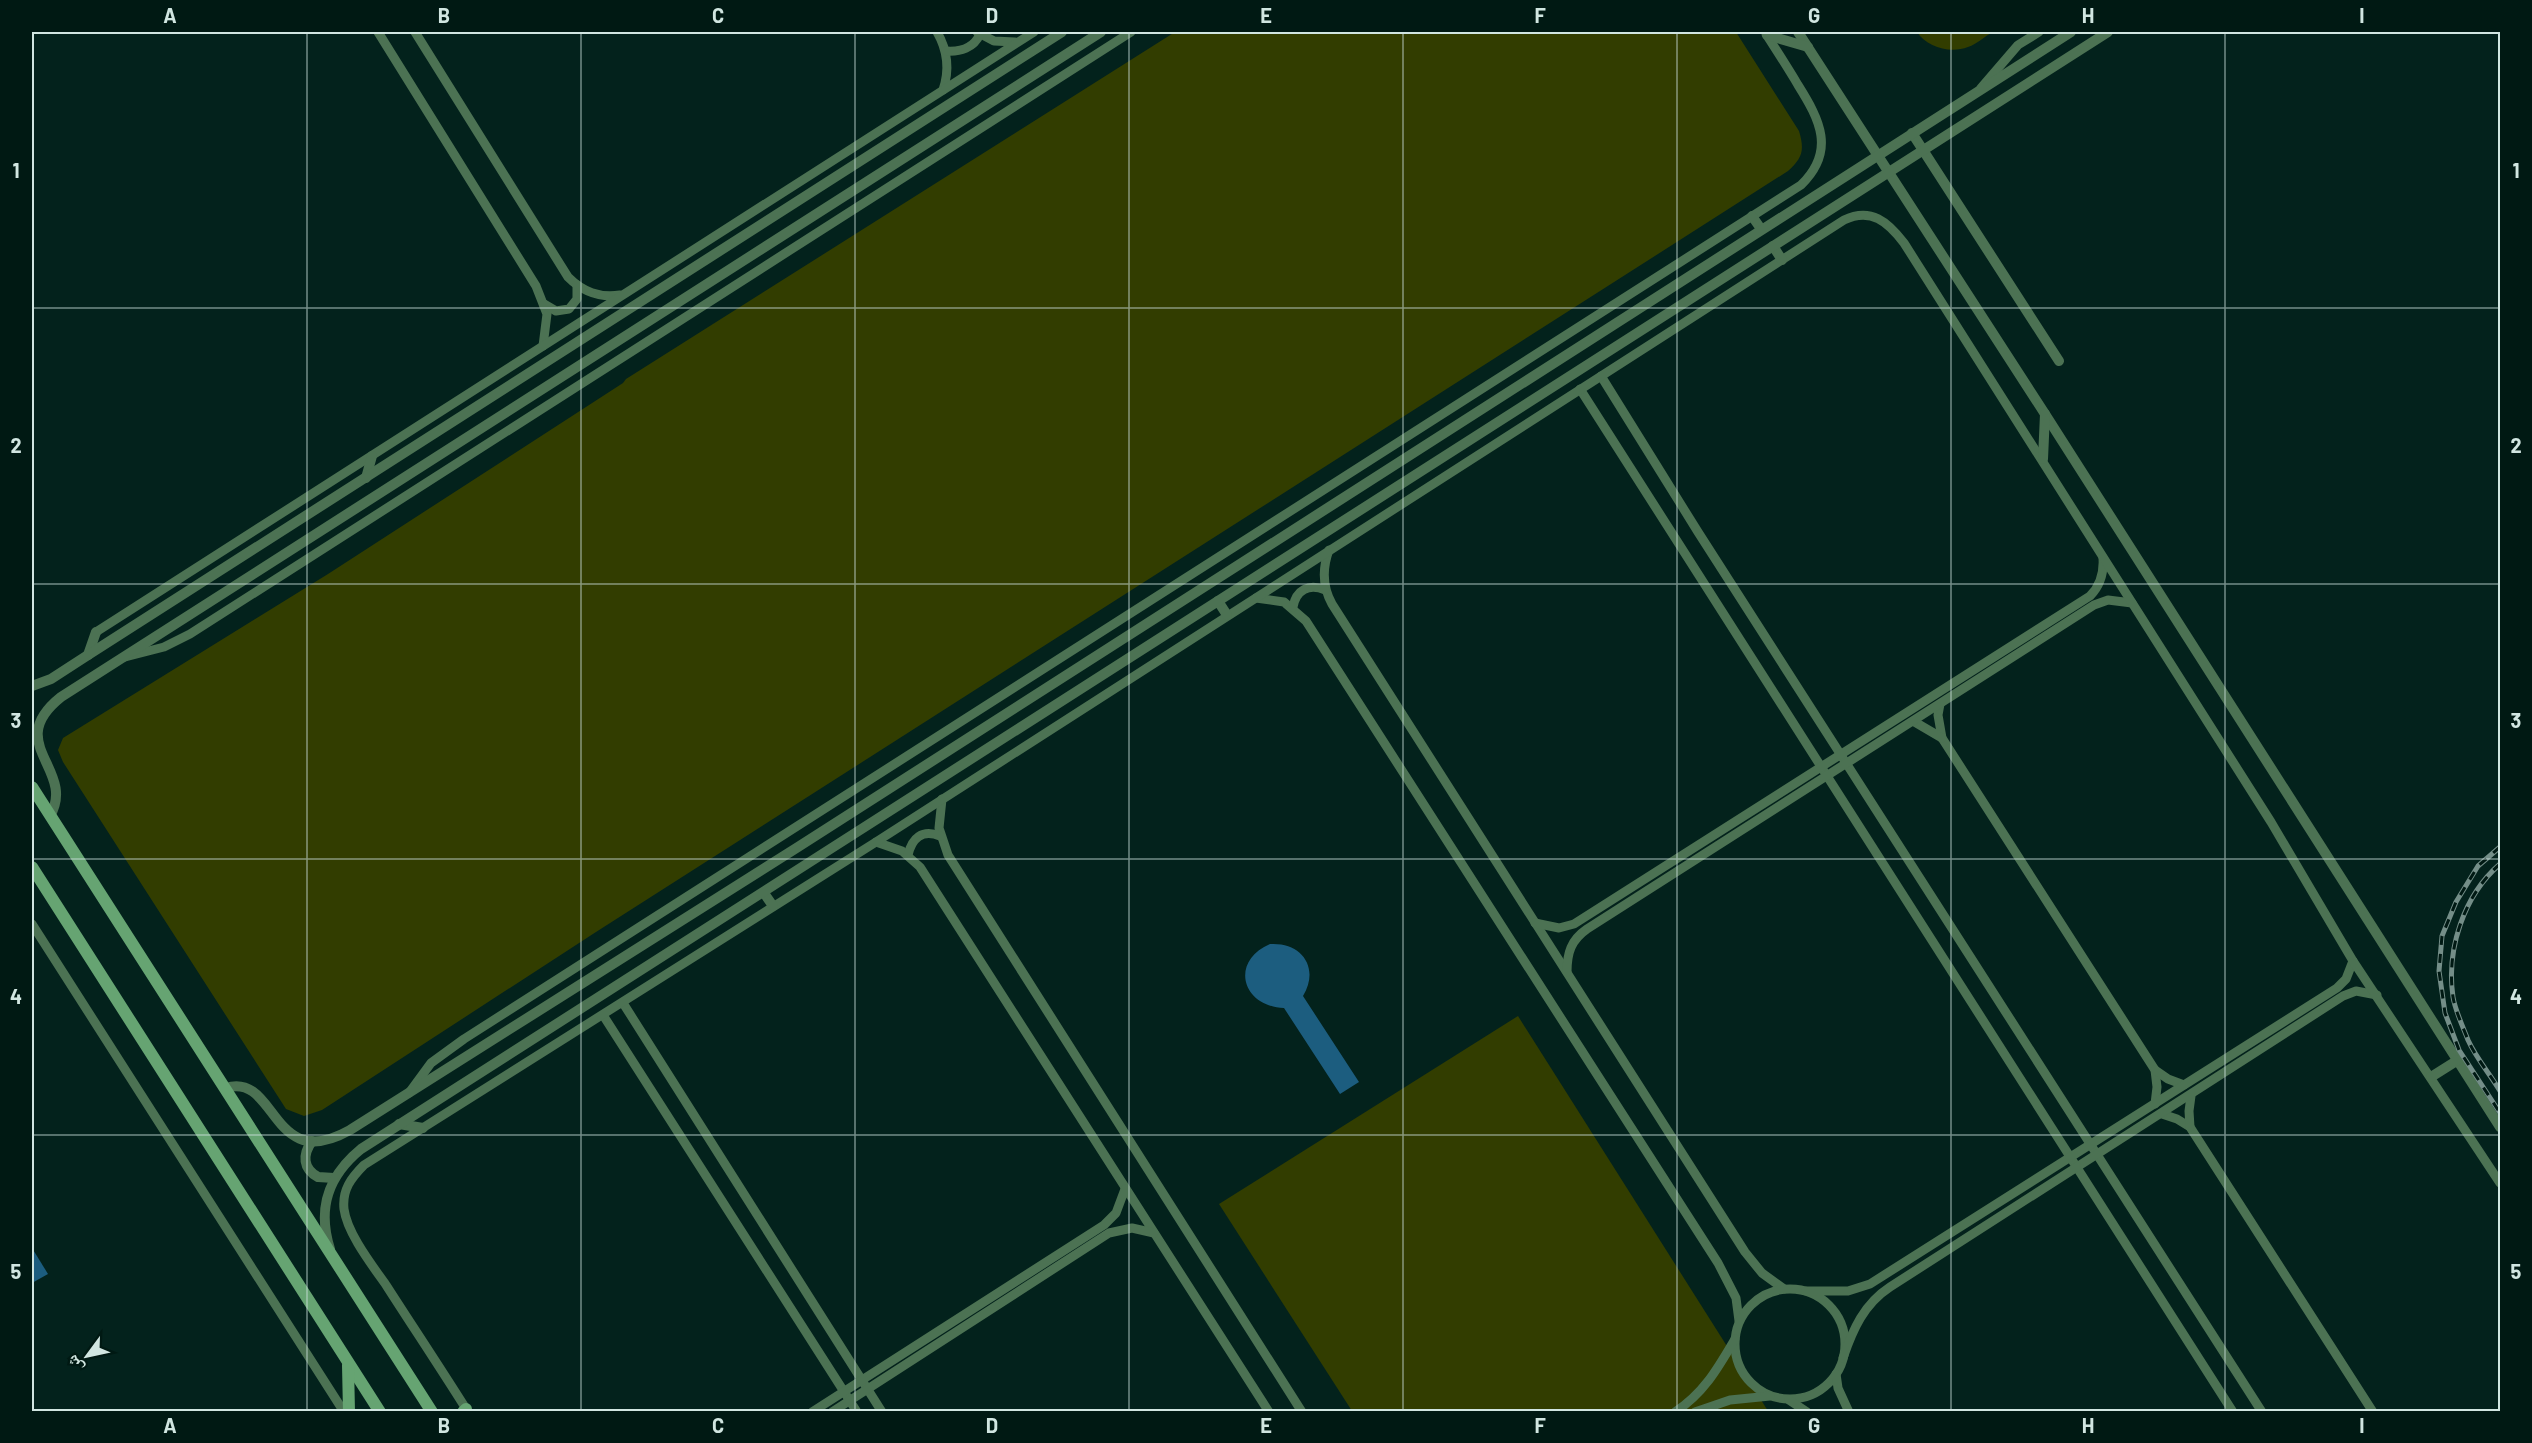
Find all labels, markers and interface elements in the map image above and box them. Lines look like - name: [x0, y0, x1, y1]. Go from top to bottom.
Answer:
- text: A: [163, 3, 177, 27]
- text: B: [438, 3, 450, 27]
- text: C: [712, 3, 724, 27]
- text: D: [986, 3, 998, 27]
- text: E: [1260, 3, 1272, 27]
- text: F: [1534, 3, 1546, 27]
- text: G: [1808, 3, 1820, 27]
- text: H: [2082, 3, 2094, 27]
- text: I: [2359, 3, 2365, 27]
- text: 1: [12, 158, 20, 182]
- text: 1: [2512, 158, 2520, 182]
- text: 2: [10, 433, 22, 457]
- text: 2: [2510, 433, 2522, 457]
- text: 3: [11, 708, 21, 732]
- text: 3: [2511, 708, 2521, 732]
- text: 4: [10, 984, 22, 1008]
- text: 4: [2510, 984, 2522, 1008]
- text: 5: [11, 1259, 22, 1283]
- text: 5: [2511, 1259, 2522, 1283]
- north arrow: [57, 1326, 117, 1386]
- text: ش: [61, 1352, 87, 1377]
- text: A: [163, 1413, 177, 1437]
- text: B: [438, 1413, 450, 1437]
- text: C: [712, 1413, 724, 1437]
- text: D: [986, 1413, 998, 1437]
- text: E: [1260, 1413, 1272, 1437]
- text: F: [1534, 1413, 1546, 1437]
- text: G: [1808, 1413, 1820, 1437]
- text: H: [2082, 1413, 2094, 1437]
- text: I: [2359, 1413, 2365, 1437]

